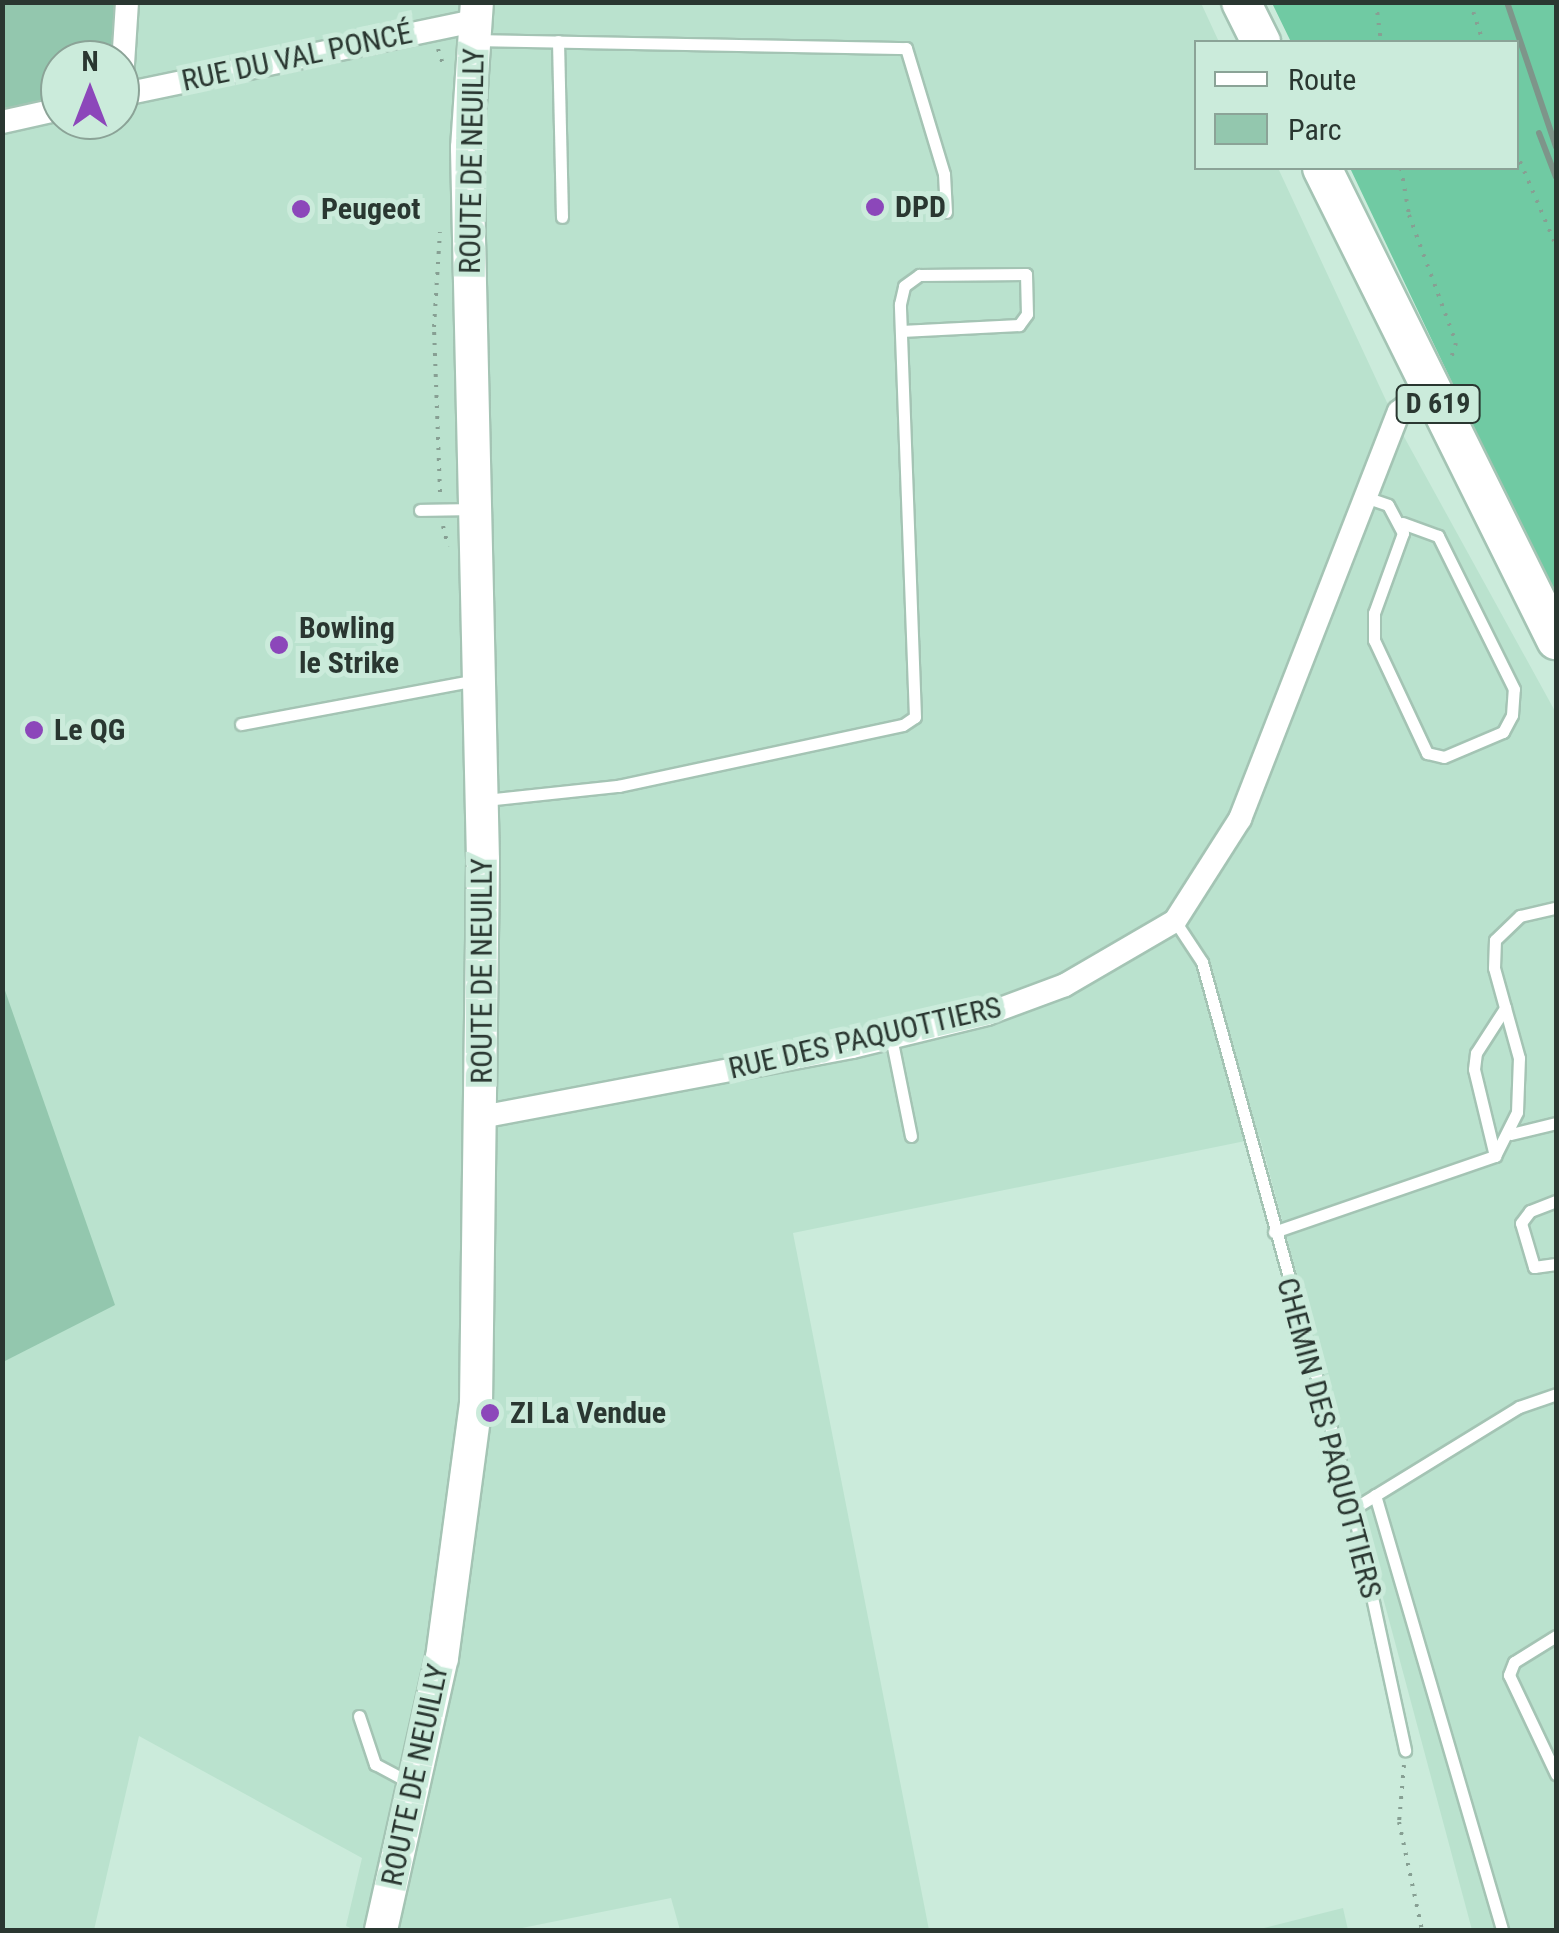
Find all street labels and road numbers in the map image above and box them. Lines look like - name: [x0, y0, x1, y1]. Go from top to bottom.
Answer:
- street label: RUE DU VAL PONCÉ: [178, 15, 416, 99]
- street label: ROUTE DE NEUILLY: [452, 48, 492, 274]
- road number: D 619: [1396, 381, 1480, 427]
- street label: ROUTE DE NEUILLY: [464, 858, 500, 1084]
- street label: RUE DES PAQUOTTIERS: [725, 989, 1005, 1087]
- street label: CHEMIN DES PAQUOTTIERS: [1269, 1274, 1389, 1602]
- street label: ROUTE DE NEUILLY: [374, 1661, 456, 1889]

